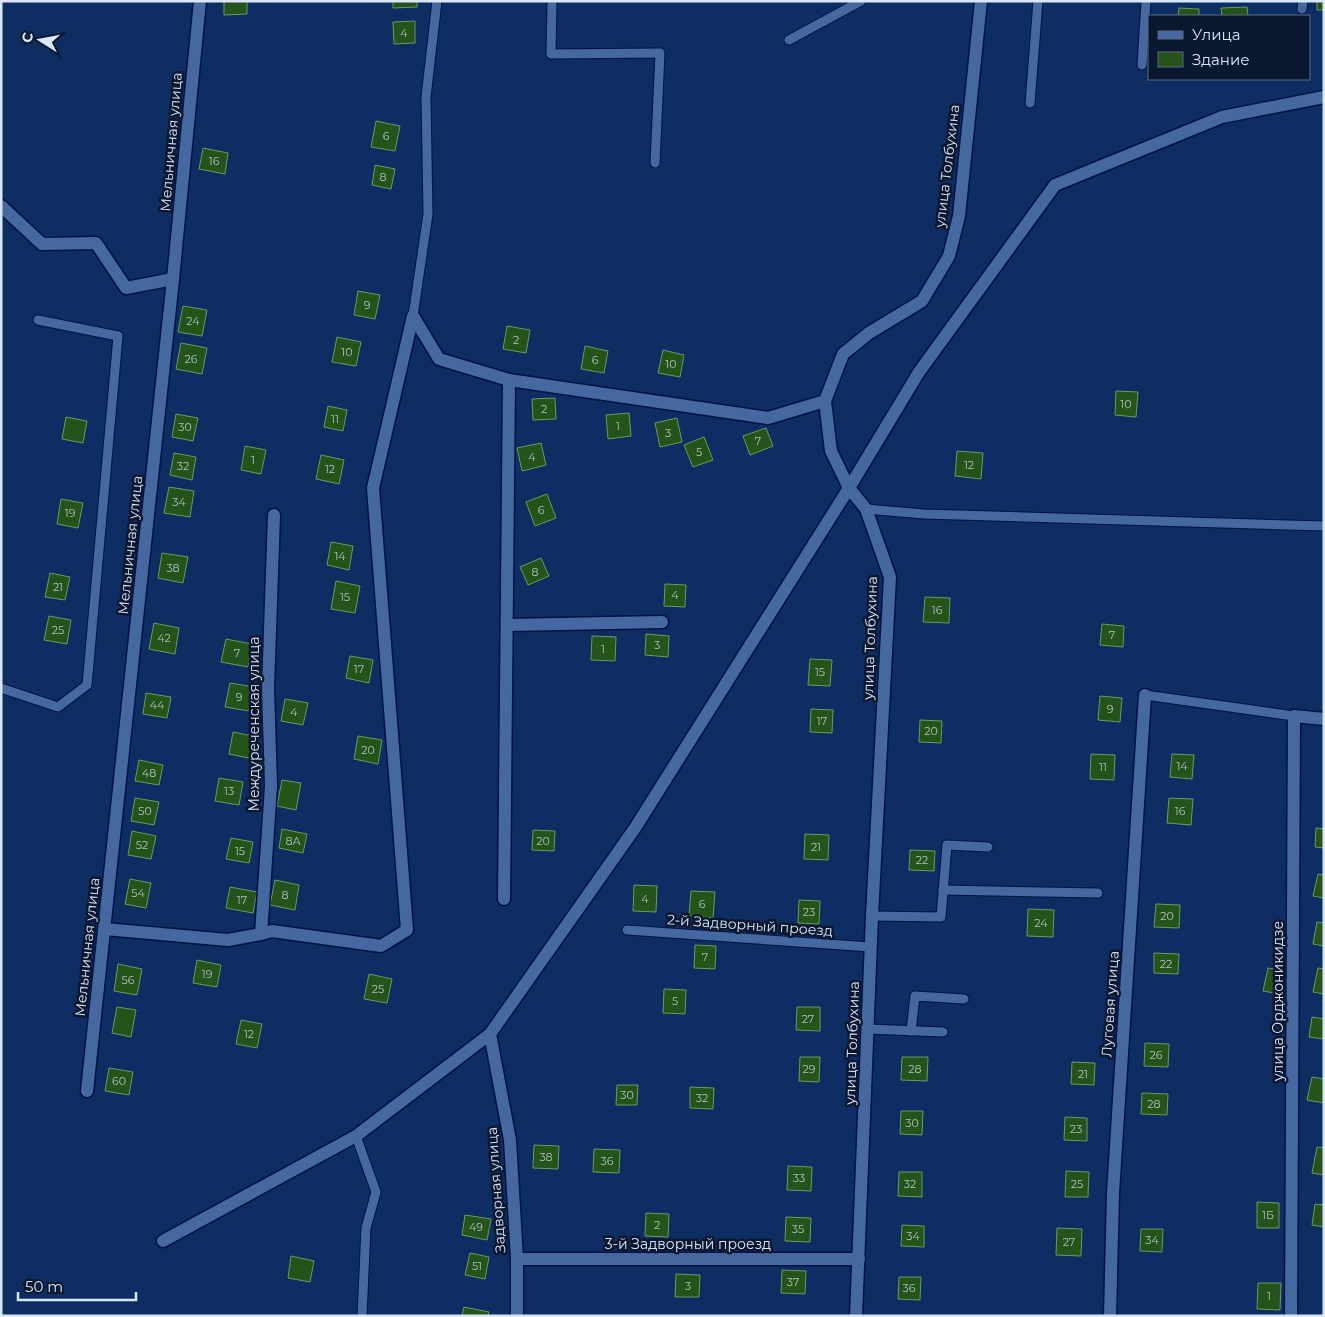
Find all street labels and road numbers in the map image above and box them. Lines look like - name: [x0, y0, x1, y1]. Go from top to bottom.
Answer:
- street label: Мельничная улица: [156, 72, 186, 212]
- street label: улица Толбухина: [930, 104, 963, 229]
- street label: Мельничная улица: [114, 475, 146, 615]
- street label: улица Толбухина: [859, 576, 881, 701]
- street label: Междуреченская улица: [245, 636, 263, 812]
- street label: Мельничная улица: [71, 877, 103, 1017]
- street label: 2-й Задворный проезд: [666, 910, 834, 940]
- street label: улица Орджоникидзе: [1269, 921, 1287, 1082]
- street label: Луговая улица: [1097, 950, 1123, 1058]
- street label: улица Толбухина: [841, 981, 863, 1106]
- street label: Задворная улица: [483, 1126, 509, 1254]
- street label: 3-й Задворный проезд: [605, 1235, 771, 1253]

